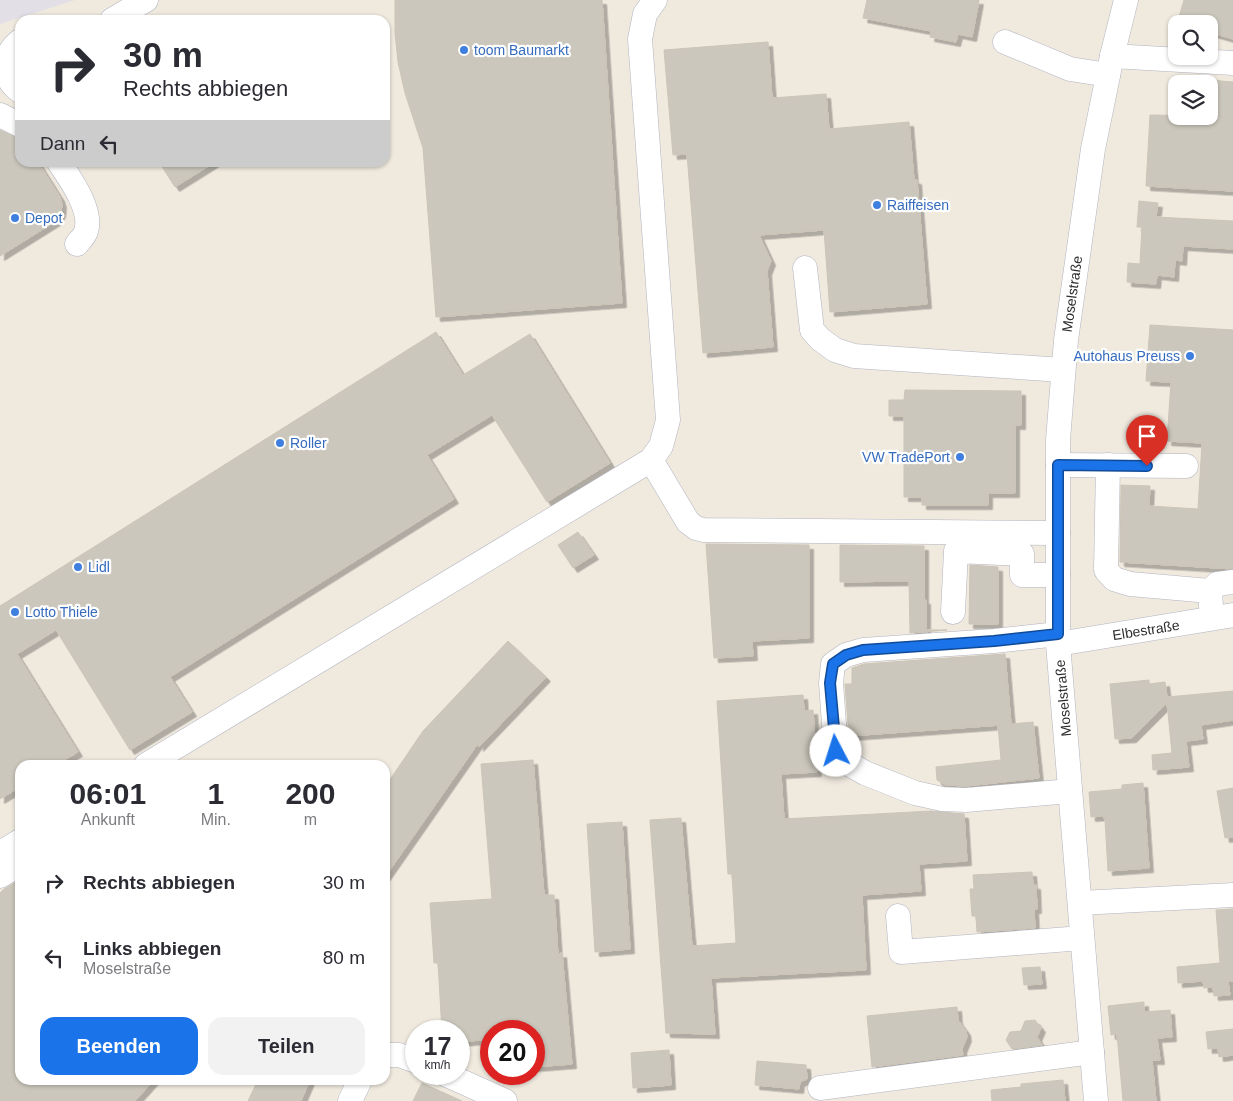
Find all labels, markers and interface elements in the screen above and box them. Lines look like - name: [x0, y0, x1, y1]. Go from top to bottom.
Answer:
- map controls: [1168, 15, 1218, 125]
- button: search: [1168, 15, 1218, 65]
- icon: right: [40, 35, 105, 100]
- text: 30 m: [123, 35, 203, 74]
- place label: toom Baumarkt: [474, 42, 569, 58]
- marker: toom Baumarkt: [458, 44, 470, 56]
- button: layers: [1168, 75, 1218, 125]
- text: Rechts abbiegen: [123, 76, 288, 101]
- icon: left: [95, 130, 123, 158]
- text: Dann: [40, 133, 85, 154]
- place label: Raiffeisen: [887, 197, 949, 213]
- marker: Raiffeisen: [871, 199, 883, 211]
- place label: Depot: [25, 210, 62, 226]
- marker: Depot: [9, 212, 21, 224]
- street label: Moselstraße: [1059, 255, 1085, 333]
- place label: Autohaus Preuss: [1073, 348, 1180, 364]
- marker: Autohaus Preuss: [1184, 350, 1196, 362]
- pin: [1126, 415, 1168, 466]
- icon: arrive: [1133, 422, 1161, 450]
- place label: Roller: [290, 435, 327, 451]
- marker: Roller: [274, 437, 286, 449]
- place label: VW TradePort: [862, 449, 950, 465]
- marker: VW TradePort: [954, 451, 966, 463]
- place label: Lidl: [88, 559, 110, 575]
- marker: Lidl: [72, 561, 84, 573]
- place label: Lotto Thiele: [25, 604, 98, 620]
- marker: Lotto Thiele: [9, 606, 21, 618]
- street label: Elbestraße: [1111, 617, 1181, 643]
- street label: Moselstraße: [1052, 659, 1074, 737]
- position arrow: [809, 724, 861, 776]
- text: 06:01: [69, 777, 146, 810]
- text: 1: [207, 777, 224, 810]
- text: 200: [285, 777, 335, 810]
- text: Ankunft: [81, 811, 135, 828]
- text: Min.: [201, 811, 231, 828]
- text: m: [304, 811, 317, 828]
- icon: right: [40, 869, 68, 897]
- text: Rechts abbiegen: [83, 872, 235, 893]
- text: 30 m: [323, 872, 365, 893]
- text: Links abbiegen: [83, 938, 221, 959]
- icon: left: [40, 944, 68, 972]
- text: 80 m: [323, 947, 365, 968]
- text: Moselstraße: [83, 960, 171, 977]
- button: Beenden: [40, 1017, 198, 1075]
- button: Teilen: [208, 1017, 365, 1075]
- speed limit sign: 20: [480, 1020, 545, 1085]
- text: 17: [424, 1032, 451, 1060]
- text: km/h: [424, 1058, 451, 1072]

